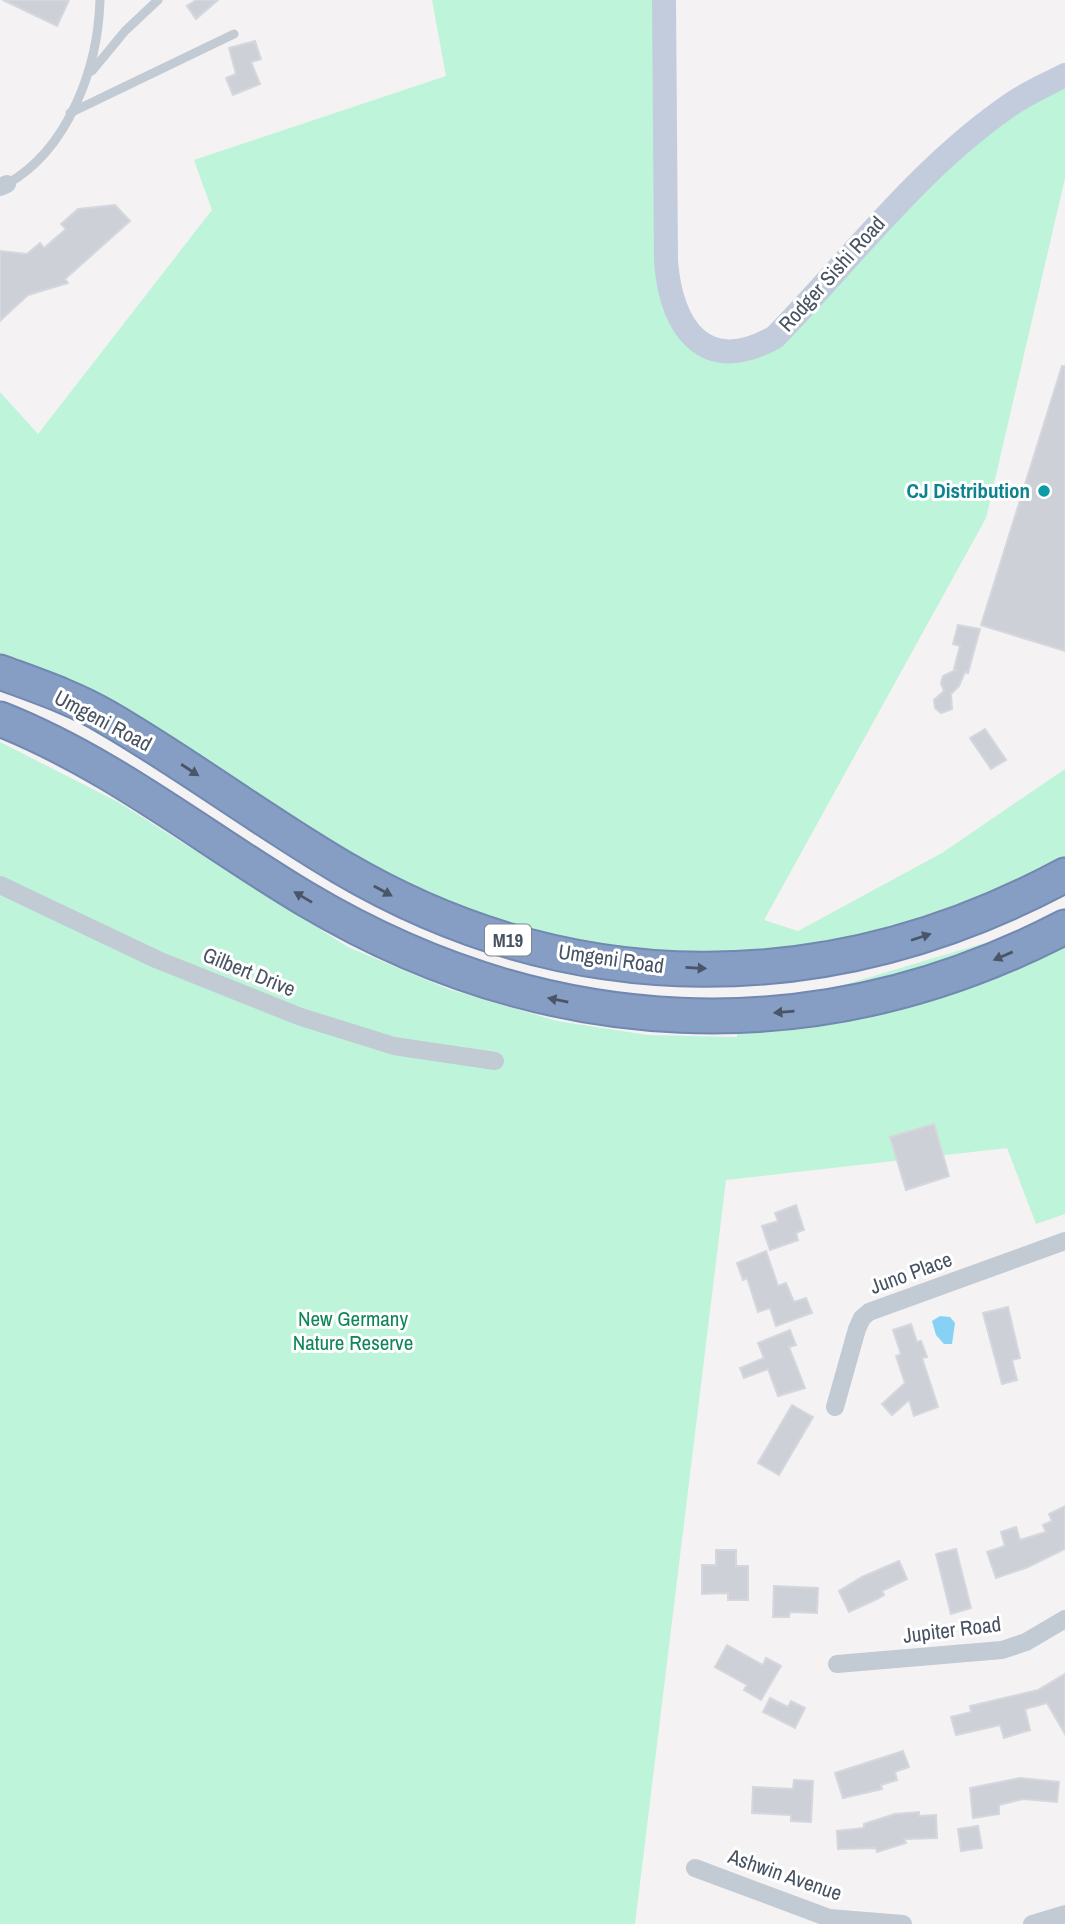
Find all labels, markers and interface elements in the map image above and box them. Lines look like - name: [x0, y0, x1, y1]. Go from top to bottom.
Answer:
- street label: Rodger Sishi Road: [772, 210, 891, 338]
- place label: CJ Distribution: [907, 476, 1030, 505]
- marker: CJ Distribution: [1036, 483, 1052, 499]
- street label: Umgeni Road: [50, 683, 157, 758]
- one-way arrow: [181, 764, 200, 777]
- one-way arrow: [374, 884, 394, 896]
- one-way arrow: [293, 891, 312, 903]
- road number: M19: [485, 924, 531, 956]
- one-way arrow: [910, 932, 931, 942]
- street label: Umgeni Road: [556, 937, 666, 980]
- street label: Gilbert Drive: [199, 940, 300, 1003]
- one-way arrow: [993, 951, 1014, 962]
- one-way arrow: [686, 963, 708, 974]
- one-way arrow: [547, 995, 569, 1006]
- one-way arrow: [773, 1007, 795, 1018]
- street label: Juno Place: [866, 1244, 956, 1301]
- park label: New Germany Nature Reserve: [293, 1304, 413, 1357]
- street label: Jupiter Road: [901, 1609, 1003, 1650]
- street label: Ashwin Avenue: [724, 1841, 846, 1908]

